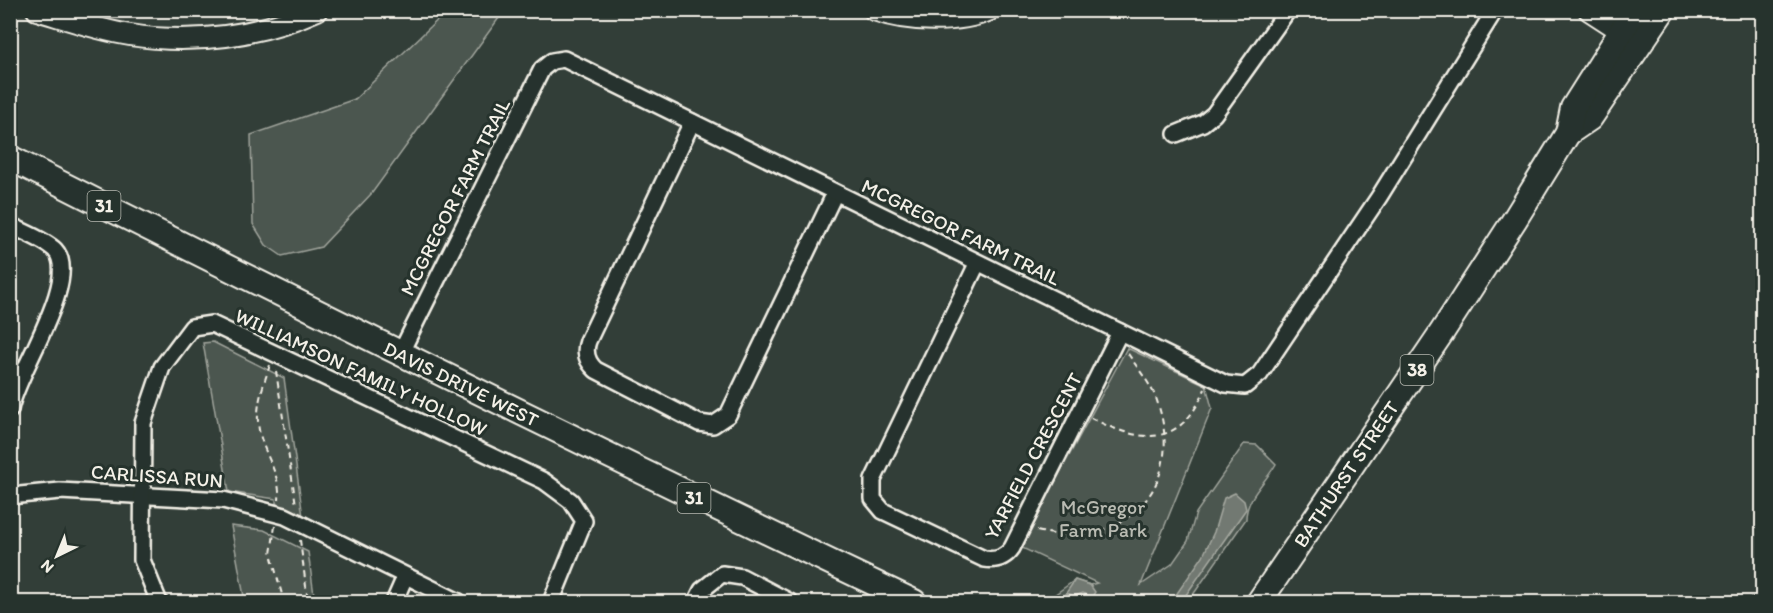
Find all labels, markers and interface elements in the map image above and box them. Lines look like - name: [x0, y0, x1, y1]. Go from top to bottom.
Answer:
- street label: MCGREGOR FARM TRAIL: [395, 95, 515, 299]
- street label: MCGREGOR FARM TRAIL: [858, 173, 1064, 291]
- road number: 31: [88, 191, 120, 221]
- street label: WILLIAMSON FAMILY HOLLOW: [231, 303, 491, 441]
- street label: DAVIS DRIVE WEST: [379, 336, 543, 432]
- road number: 38: [1400, 355, 1434, 385]
- street label: YARFIELD CRESCENT: [979, 369, 1087, 543]
- street label: BATHURST STREET: [1288, 396, 1404, 552]
- street label: CARLISSA RUN: [90, 459, 224, 493]
- road number: 31: [678, 483, 710, 513]
- park label: McGregor Farm Park: [1059, 495, 1148, 542]
- north arrow: [27, 526, 87, 586]
- text: N: [37, 556, 58, 577]

